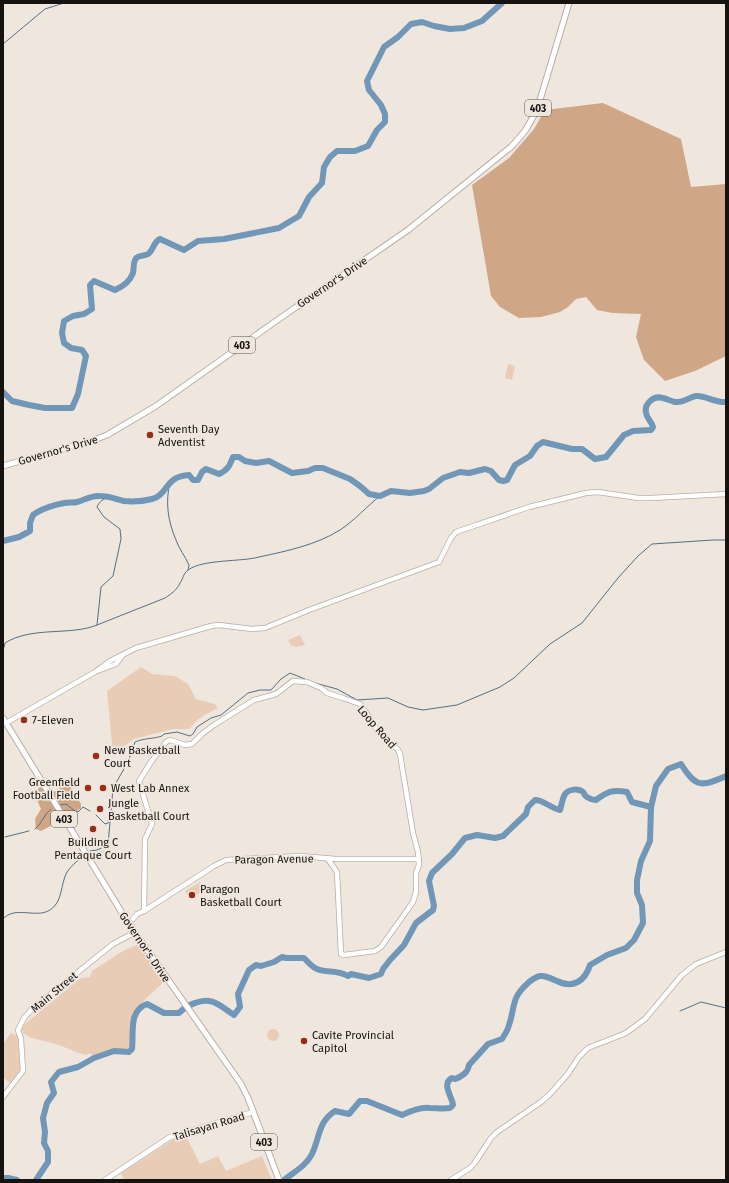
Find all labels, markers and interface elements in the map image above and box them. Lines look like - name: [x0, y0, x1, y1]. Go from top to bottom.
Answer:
- road number: 403: [525, 100, 551, 116]
- street label: Governor's Drive: [295, 254, 370, 311]
- road number: 403: [229, 337, 255, 353]
- place label: Seventh Day Adventist: [158, 423, 220, 449]
- marker: Seventh Day Adventist: [145, 430, 155, 440]
- street label: Governor's Drive: [17, 433, 99, 468]
- street label: Loop Road: [354, 703, 399, 752]
- place label: 7-Eleven: [32, 714, 74, 727]
- marker: 7-Eleven: [19, 715, 29, 725]
- place label: New Basketball Court: [104, 744, 180, 770]
- marker: New Basketball Court: [91, 751, 101, 761]
- place label: Greenfield Football Field: [13, 776, 80, 802]
- place label: West Lab Annex: [111, 782, 190, 795]
- marker: Greenfield Football Field: [83, 783, 93, 793]
- marker: West Lab Annex: [98, 783, 108, 793]
- place label: Jungle Basketball Court: [108, 797, 190, 823]
- marker: Jungle Basketball Court: [95, 804, 105, 814]
- road number: 403: [51, 811, 77, 827]
- marker: Building C Pentaque Court: [88, 824, 98, 834]
- place label: Building C Pentaque Court: [54, 836, 132, 862]
- street label: Paragon Avenue: [234, 852, 314, 867]
- place label: Paragon Basketball Court: [200, 883, 282, 909]
- marker: Paragon Basketball Court: [187, 890, 197, 900]
- street label: Governor's Drive: [116, 910, 173, 985]
- street label: Main Street: [28, 969, 80, 1016]
- place label: Cavite Provincial Capitol: [312, 1029, 394, 1055]
- marker: Cavite Provincial Capitol: [299, 1036, 309, 1046]
- street label: Talisayan Road: [172, 1109, 246, 1144]
- road number: 403: [251, 1134, 277, 1150]

